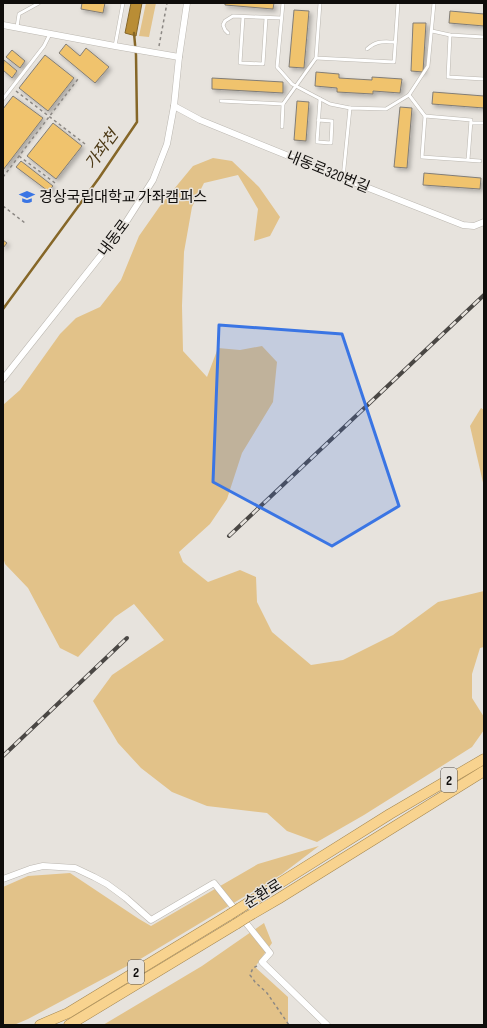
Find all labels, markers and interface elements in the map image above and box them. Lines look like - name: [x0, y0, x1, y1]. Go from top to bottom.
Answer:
- water label: 가좌천: [81, 125, 124, 173]
- street label: 내동로320번길: [284, 147, 372, 197]
- school or university icon: 경상국립대학교 가좌캠퍼스: [18, 188, 36, 206]
- place label: 경상국립대학교 가좌캠퍼스: [39, 188, 207, 207]
- street label: 내동로: [94, 216, 134, 260]
- road number: 2: [441, 768, 457, 792]
- street label: 순환로: [240, 875, 286, 913]
- road number: 2: [128, 960, 144, 984]

